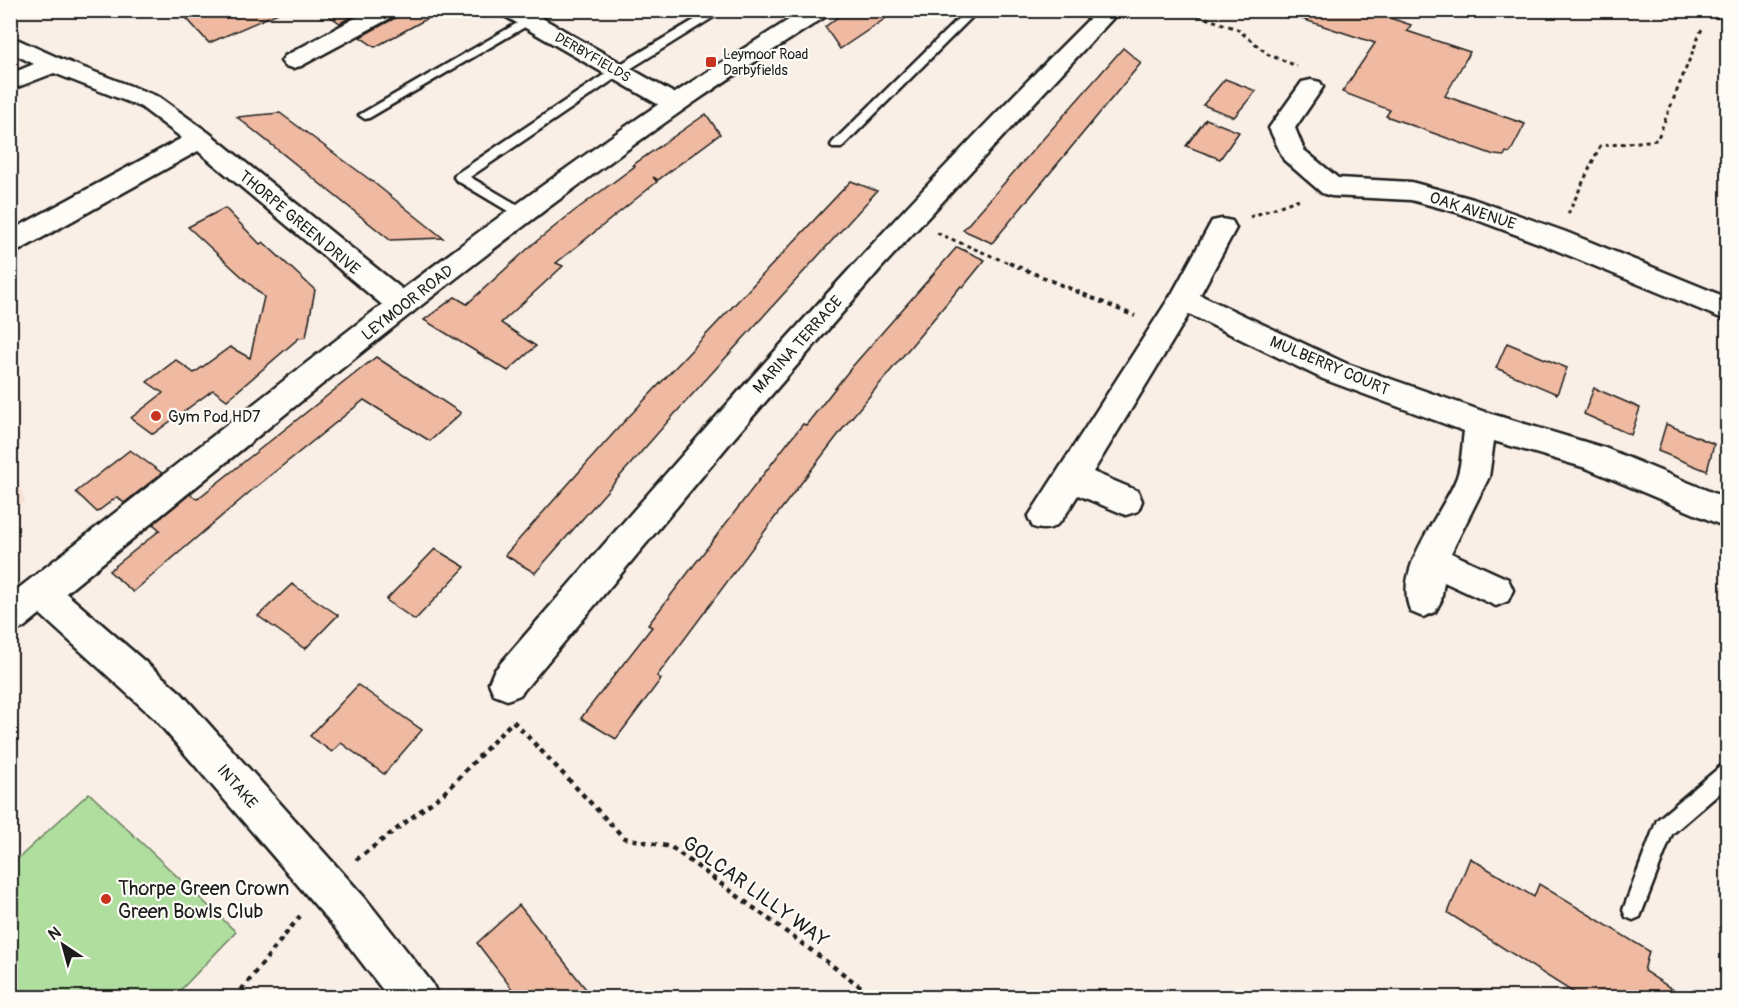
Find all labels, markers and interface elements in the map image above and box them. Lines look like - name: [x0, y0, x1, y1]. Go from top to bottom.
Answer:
- street label: DERBYFIELDS: [552, 29, 634, 86]
- place label: Leymoor Road Darbyfields: [723, 46, 808, 79]
- marker: Leymoor Road Darbyfields: [704, 55, 718, 69]
- street label: THORPE GREEN DRIVE: [235, 166, 364, 279]
- street label: OAK AVENUE: [1427, 188, 1519, 234]
- street label: LEYMOOR ROAD: [358, 261, 458, 345]
- street label: MARINA TERRACE: [749, 292, 847, 398]
- street label: MULBERRY COURT: [1267, 332, 1393, 400]
- place label: Gym Pod HD7: [168, 407, 261, 427]
- marker: Gym Pod HD7: [149, 409, 163, 423]
- street label: INTAKE: [213, 760, 262, 813]
- street label: GOLCAR LILLY WAY: [678, 830, 834, 953]
- place label: Thorpe Green Crown Green Bowls Club: [118, 876, 289, 924]
- marker: Thorpe Green Crown Green Bowls Club: [99, 892, 113, 906]
- north arrow: [33, 915, 93, 975]
- text: N: [45, 922, 65, 945]

